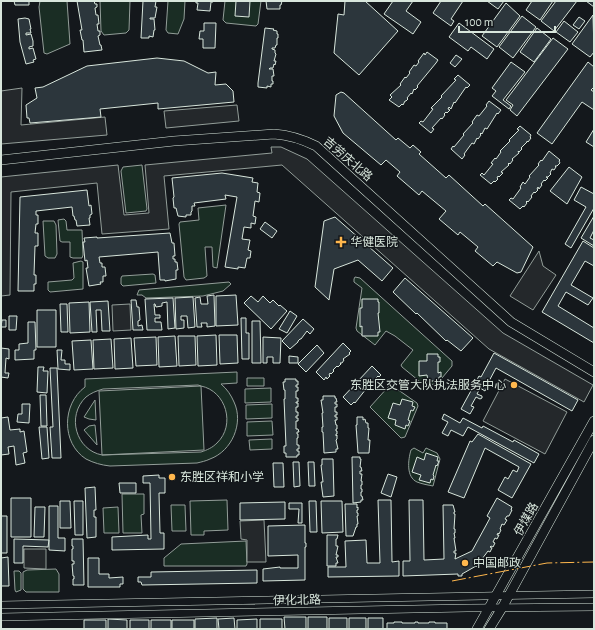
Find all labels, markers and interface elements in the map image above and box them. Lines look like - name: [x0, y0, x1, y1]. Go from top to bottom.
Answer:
- scale bar: [459, 8, 555, 34]
- text: 100 m: [465, 16, 493, 28]
- street label: 吉劳庆北路: [321, 134, 375, 183]
- place label: 华健医院: [350, 235, 398, 248]
- marker: 华健医院: [335, 236, 347, 248]
- place label: 东胜区交管大队执法服务中心: [350, 378, 506, 391]
- marker: 东胜区交管大队执法服务中心: [509, 380, 519, 390]
- place label: 东胜区祥和小学: [180, 470, 264, 483]
- marker: 东胜区祥和小学: [167, 472, 177, 482]
- street label: 伊煤路: [511, 500, 540, 538]
- place label: 中国邮政: [473, 556, 521, 569]
- marker: 中国邮政: [460, 558, 470, 568]
- street label: 伊化北路: [273, 593, 321, 606]

